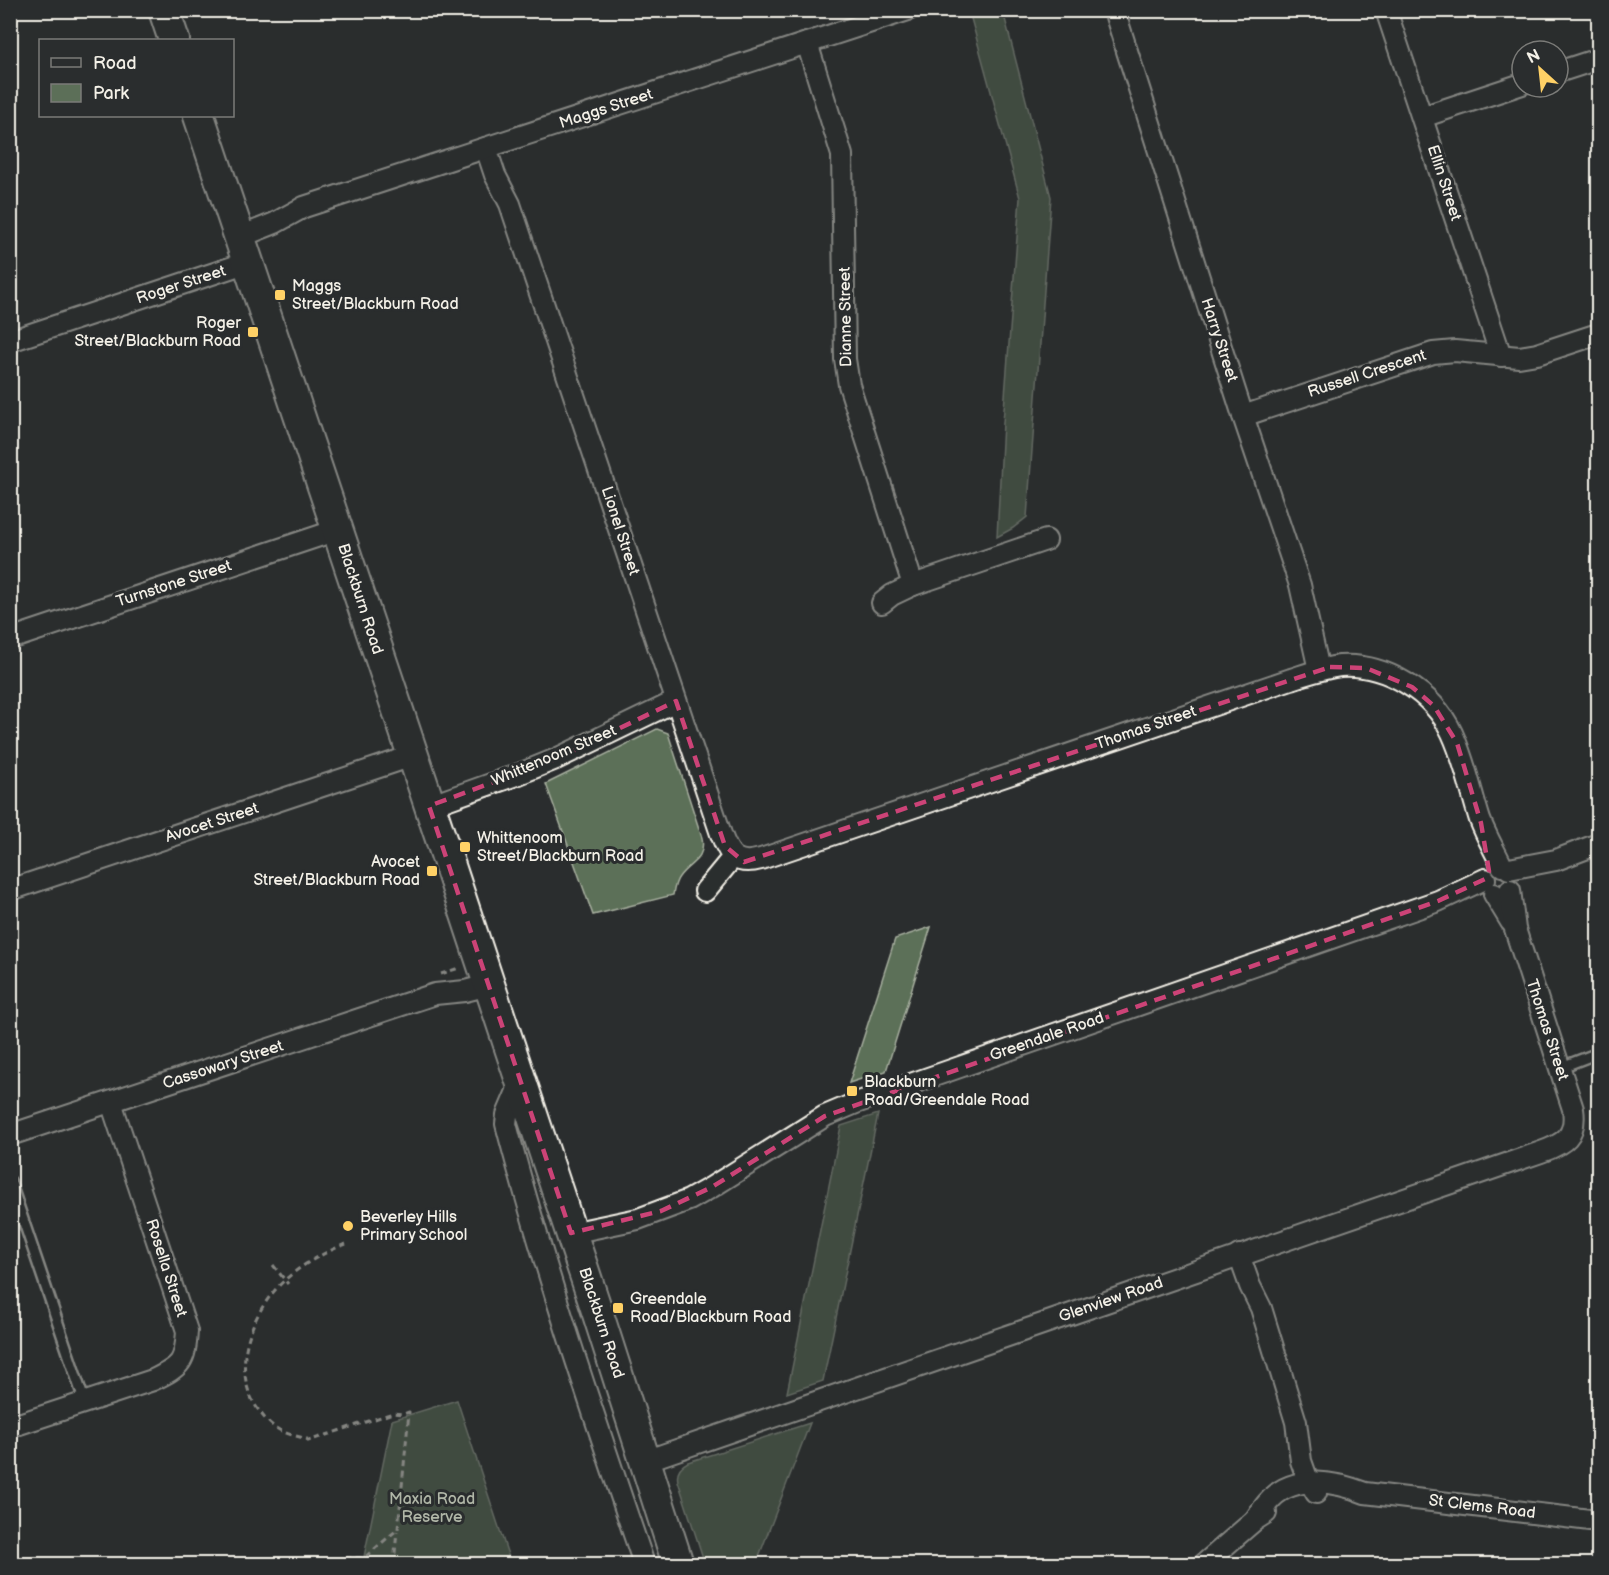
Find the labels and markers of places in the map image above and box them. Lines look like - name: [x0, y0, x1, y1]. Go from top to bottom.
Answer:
- place label: Maggs Street/Blackburn Road: [292, 277, 459, 314]
- marker: Maggs Street/Blackburn Road: [273, 288, 287, 302]
- place label: Roger Street/Blackburn Road: [74, 314, 241, 351]
- marker: Roger Street/Blackburn Road: [246, 325, 260, 339]
- place label: Whittenoom Street/Blackburn Road: [477, 829, 644, 866]
- marker: Whittenoom Street/Blackburn Road: [458, 840, 472, 854]
- place label: Avocet Street/Blackburn Road: [253, 853, 420, 890]
- marker: Avocet Street/Blackburn Road: [425, 864, 439, 878]
- place label: Blackburn Road/Greendale Road: [864, 1073, 1029, 1110]
- marker: Blackburn Road/Greendale Road: [845, 1084, 859, 1098]
- place label: Beverley Hills Primary School: [360, 1208, 467, 1245]
- marker: Beverley Hills Primary School: [341, 1219, 355, 1233]
- place label: Greendale Road/Blackburn Road: [630, 1290, 791, 1327]
- marker: Greendale Road/Blackburn Road: [611, 1301, 625, 1315]

